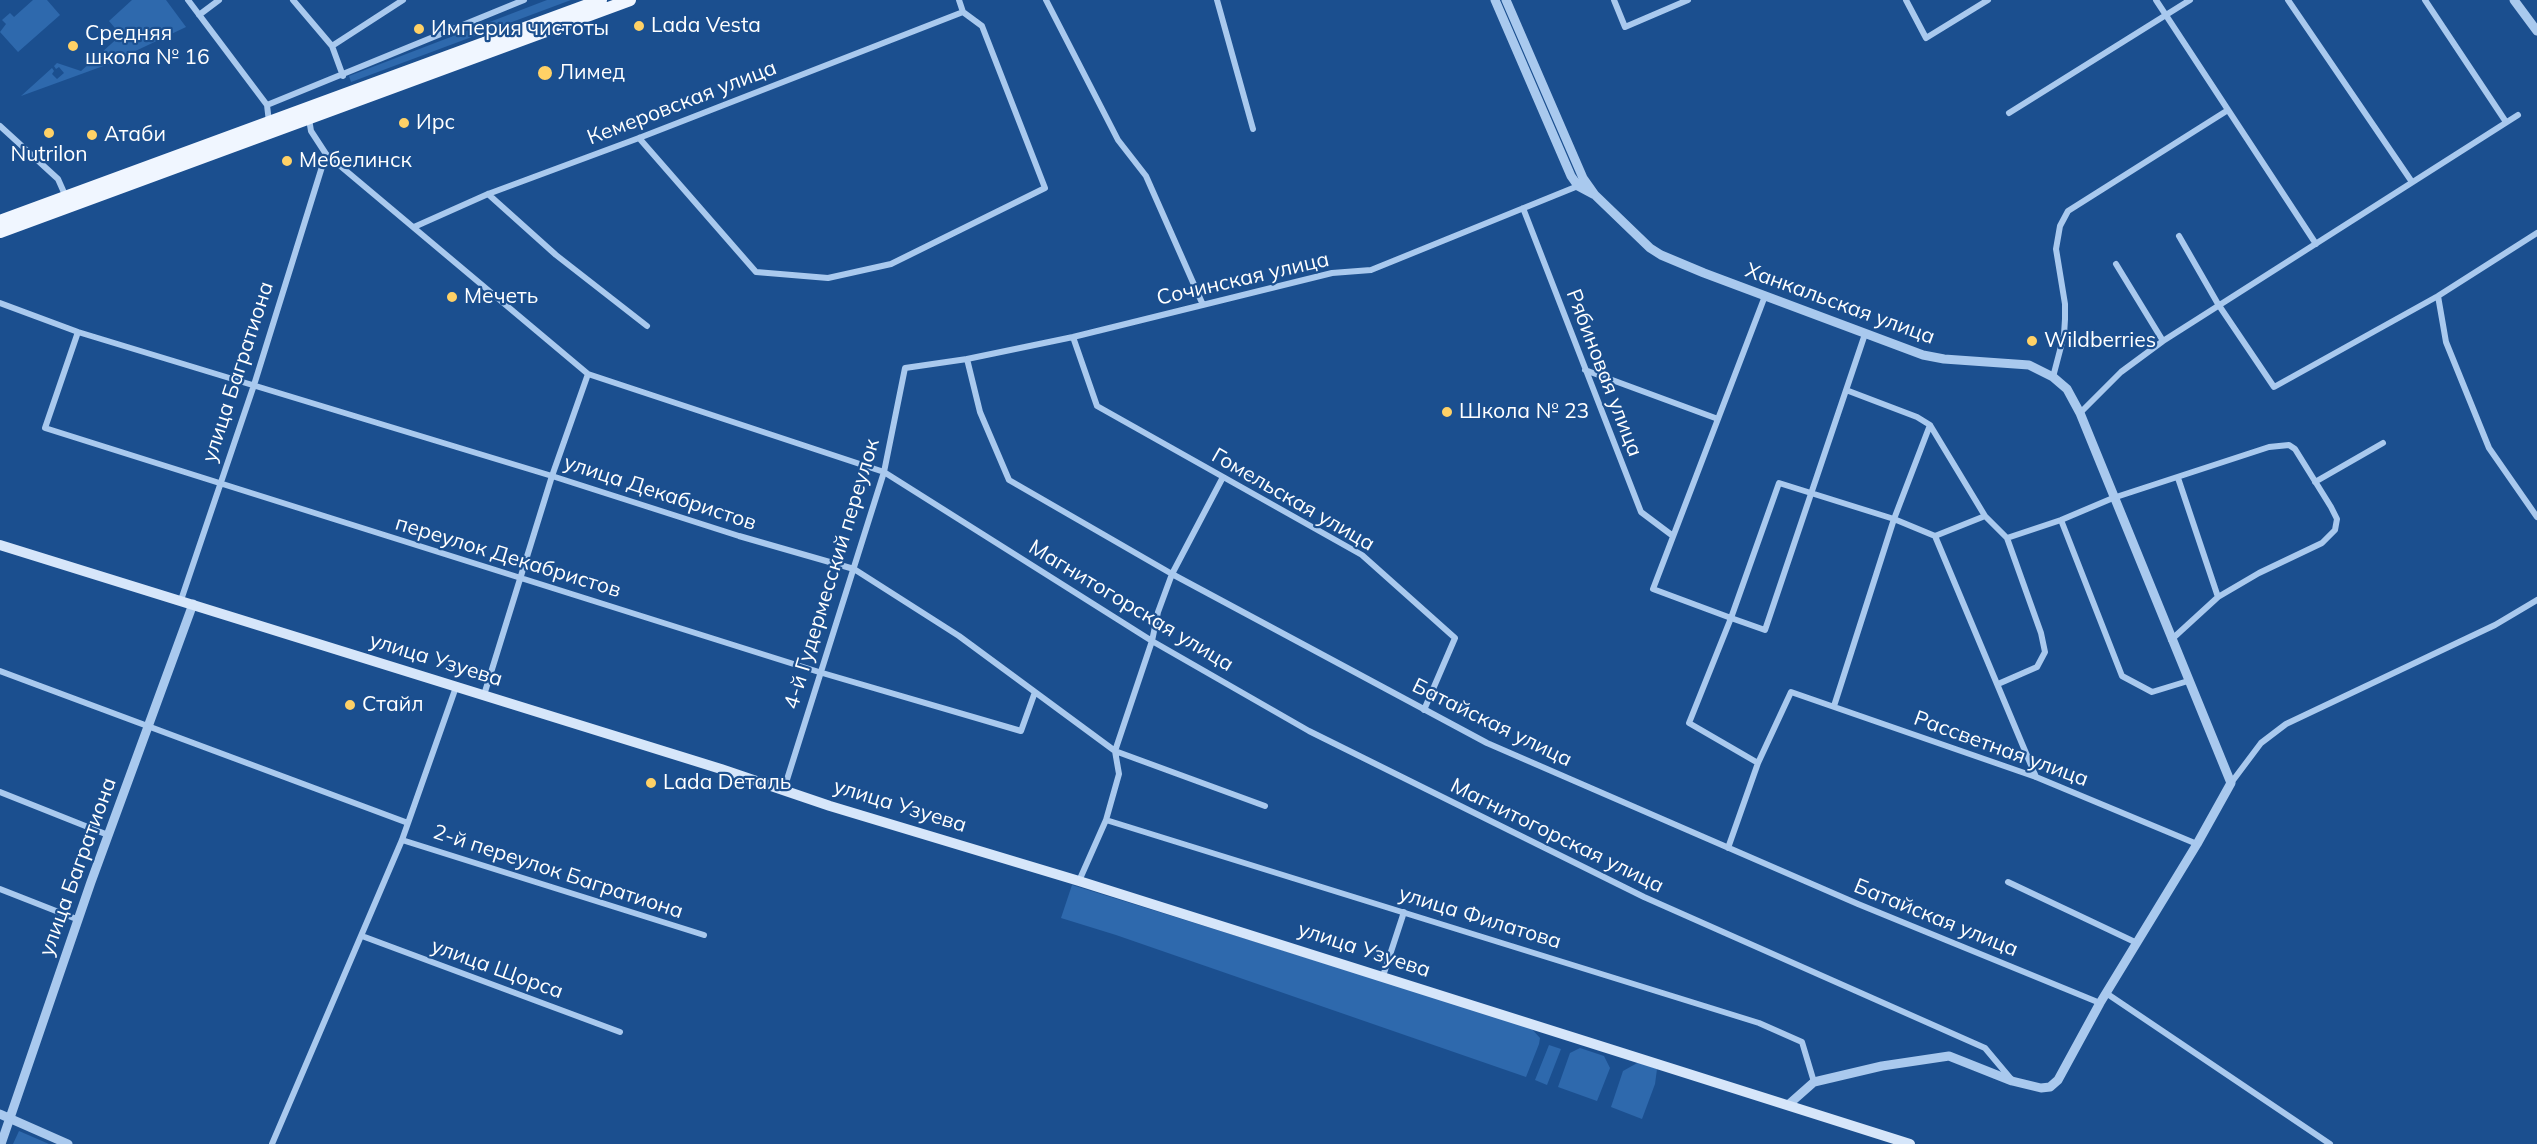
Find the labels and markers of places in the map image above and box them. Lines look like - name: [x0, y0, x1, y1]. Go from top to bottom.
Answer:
- place label: Lada Vesta: [651, 13, 761, 39]
- place label: Империя чистоты: [431, 16, 609, 42]
- marker: Lada Vesta: [632, 19, 646, 33]
- place label: Средняя школа № 16: [85, 21, 210, 71]
- marker: Империя чистоты: [412, 22, 426, 36]
- marker: Средняя школа № 16: [66, 39, 80, 53]
- place label: Лимед: [558, 60, 625, 86]
- marker: Лимед: [536, 64, 554, 82]
- place label: Ирс: [416, 110, 455, 136]
- marker: Ирс: [397, 116, 411, 130]
- place label: Атаби: [104, 122, 166, 148]
- marker: Nutrilon: [42, 126, 56, 140]
- marker: Атаби: [85, 128, 99, 142]
- place label: Nutrilon: [10, 142, 88, 168]
- place label: Мебелинск: [299, 148, 412, 174]
- marker: Мебелинск: [280, 154, 294, 168]
- place label: Мечеть: [464, 284, 538, 310]
- marker: Мечеть: [445, 290, 459, 304]
- place label: Wildberries: [2044, 328, 2156, 354]
- marker: Wildberries: [2025, 334, 2039, 348]
- place label: Школа № 23: [1459, 399, 1589, 425]
- marker: Школа № 23: [1440, 405, 1454, 419]
- place label: Стайл: [362, 692, 424, 718]
- marker: Стайл: [343, 698, 357, 712]
- place label: Lada Dеталь: [663, 770, 791, 796]
- marker: Lada Dеталь: [644, 776, 658, 790]

